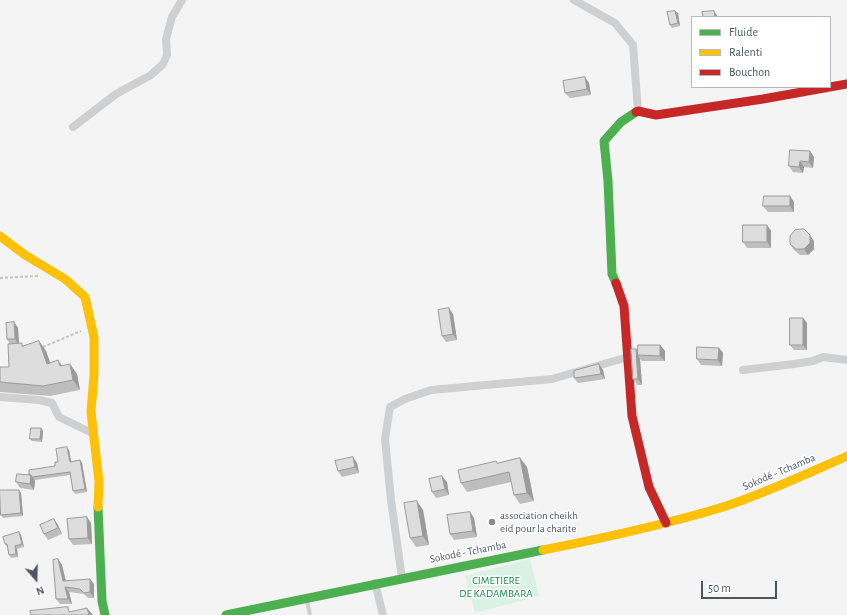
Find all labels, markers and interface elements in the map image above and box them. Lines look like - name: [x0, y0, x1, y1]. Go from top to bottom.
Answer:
- legend: [691, 16, 831, 88]
- text: Fluide: [729, 26, 758, 38]
- text: Ralenti: [729, 46, 762, 58]
- text: Bouchon: [729, 66, 770, 78]
- street label: Sokodé - Tchamba: [741, 451, 817, 493]
- place label: association cheikh eid pour la charite: [500, 509, 578, 535]
- marker: association cheikh eid pour la charite: [487, 517, 497, 527]
- street label: Sokodé - Tchamba: [429, 538, 507, 566]
- north arrow: [16, 559, 56, 599]
- scale bar: [703, 573, 779, 599]
- park label: CIMETIERE DE KADAMBARA: [459, 574, 533, 600]
- text: 50 m: [708, 582, 731, 594]
- text: N: [35, 584, 46, 597]

